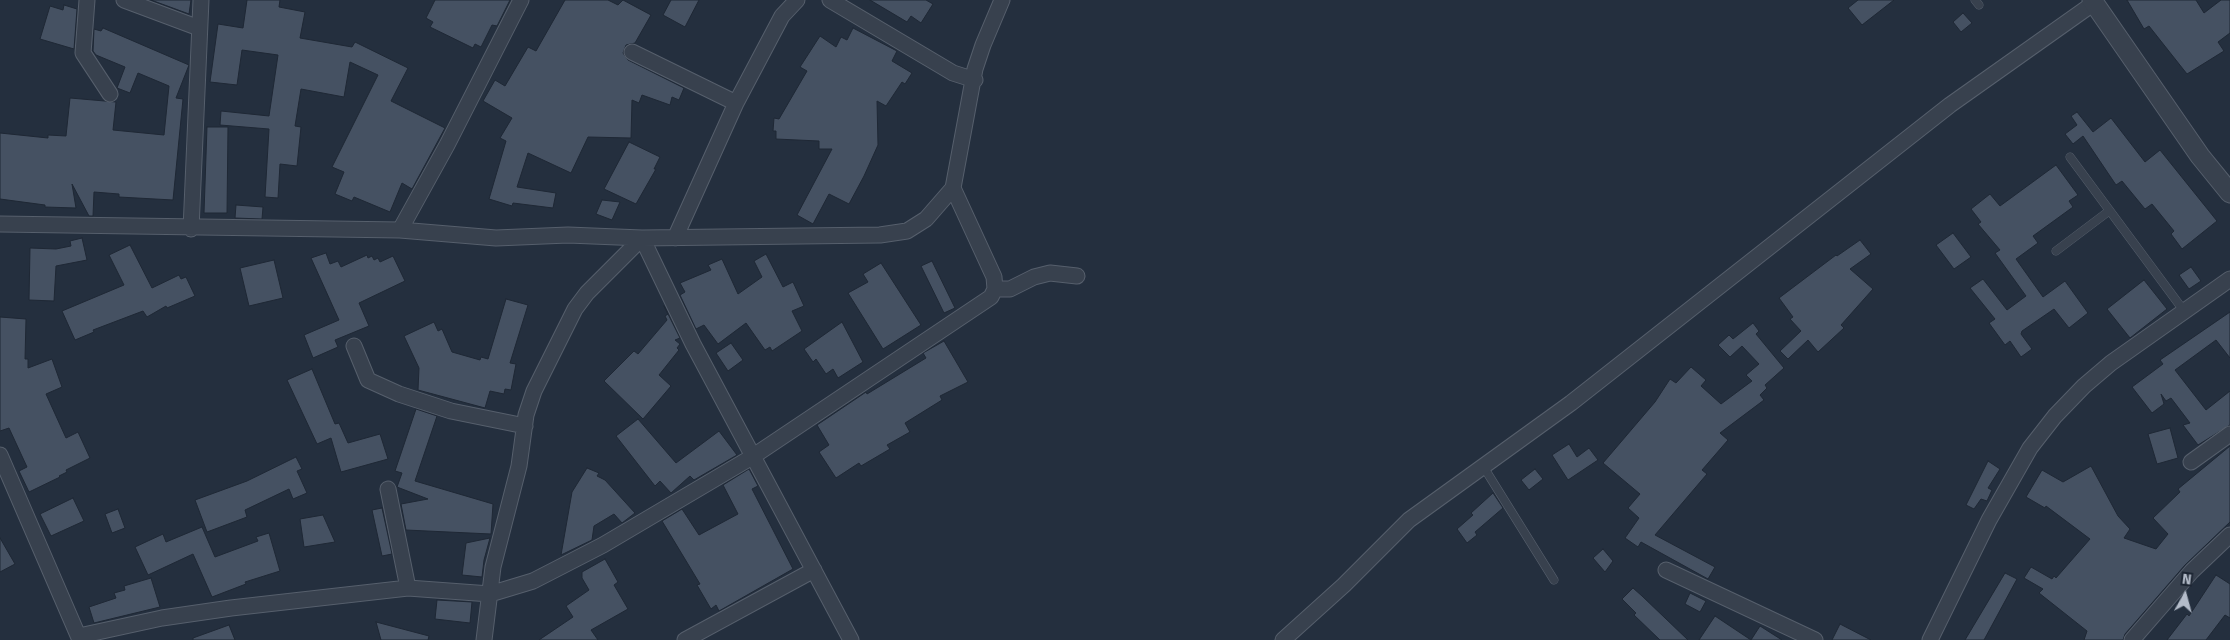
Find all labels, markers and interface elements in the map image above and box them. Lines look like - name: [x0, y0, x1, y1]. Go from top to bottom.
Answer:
- north arrow: [2160, 570, 2210, 620]
- text: N: [2181, 571, 2193, 589]

